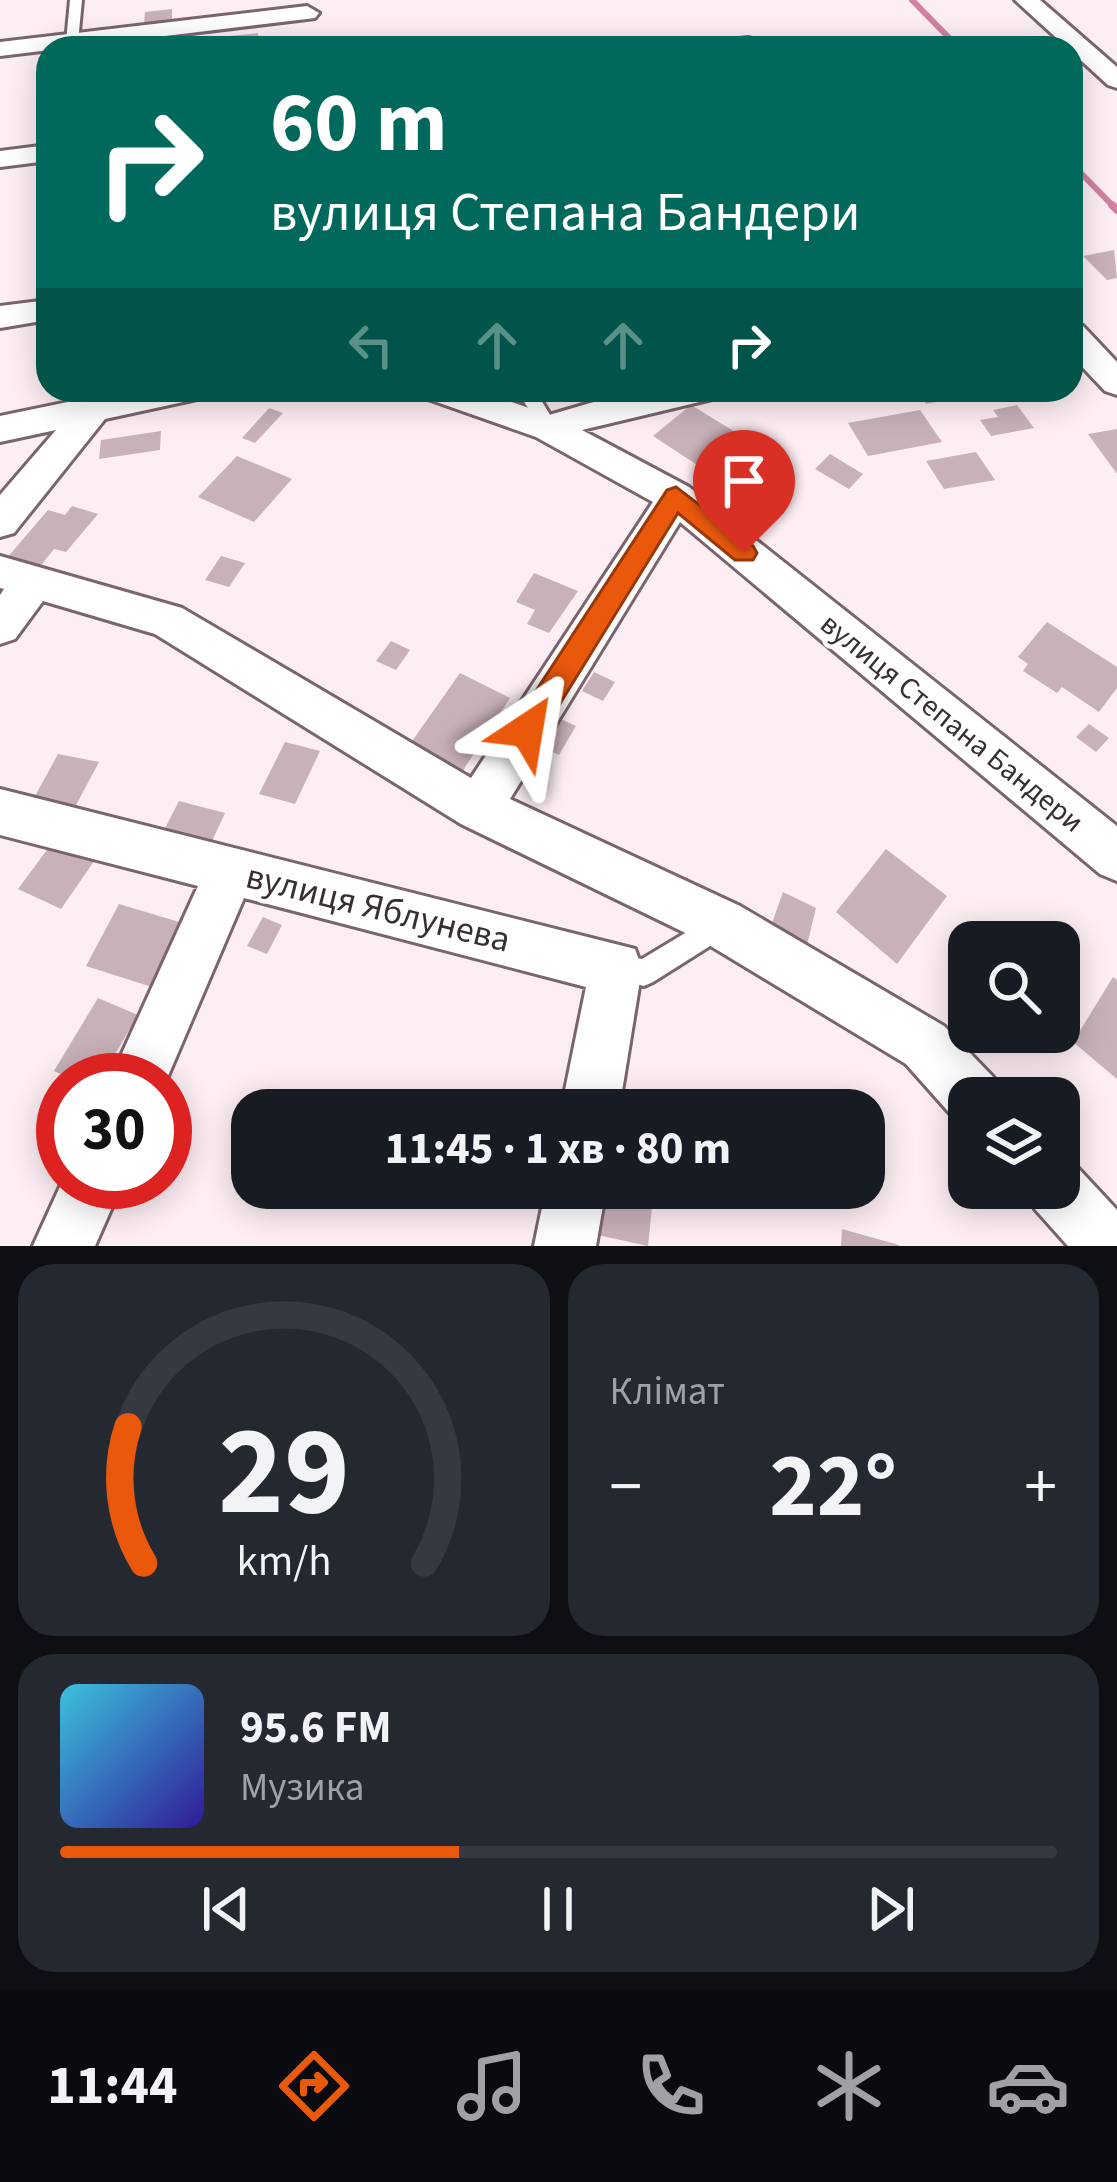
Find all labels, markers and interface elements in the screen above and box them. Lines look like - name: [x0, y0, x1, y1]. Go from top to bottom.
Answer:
- text: 60 m: [270, 64, 448, 184]
- icon: right: [72, 84, 228, 240]
- text: вулиця Степана Бандери: [270, 175, 861, 252]
- icon: left: [338, 312, 404, 378]
- icon: ahead: [464, 312, 530, 378]
- icon: ahead: [590, 312, 656, 378]
- icon: right: [716, 312, 782, 378]
- pin: [693, 430, 795, 553]
- icon: arrive: [711, 448, 777, 514]
- street label: вулиця Степана Бандери: [811, 603, 1093, 843]
- position arrow: [464, 667, 590, 793]
- street label: вулиця Яблунева: [241, 851, 515, 965]
- map controls: [948, 921, 1080, 1209]
- button: search: [948, 921, 1080, 1053]
- speed limit sign: 30: [36, 1053, 192, 1209]
- button: layers: [948, 1077, 1080, 1209]
- text: 11:45 · 1 хв · 80 m: [385, 1117, 731, 1181]
- text: Клімат: [610, 1364, 725, 1420]
- text: 29: [218, 1384, 350, 1562]
- text: 22°: [769, 1423, 897, 1551]
- text: −: [610, 1440, 642, 1534]
- text: +: [1024, 1440, 1057, 1534]
- text: km/h: [236, 1531, 331, 1592]
- text: 95.6 FM: [240, 1696, 392, 1760]
- text: Музика: [240, 1760, 364, 1816]
- icon: previous: [193, 1876, 259, 1942]
- icon: pause: [525, 1876, 591, 1942]
- icon: next: [858, 1876, 924, 1942]
- icon: directions: [272, 2044, 356, 2128]
- icon: music: [450, 2044, 534, 2128]
- icon: phone: [629, 2044, 713, 2128]
- icon: climate: [807, 2044, 891, 2128]
- icon: car: [986, 2044, 1070, 2128]
- text: 11:44: [47, 2048, 177, 2125]

